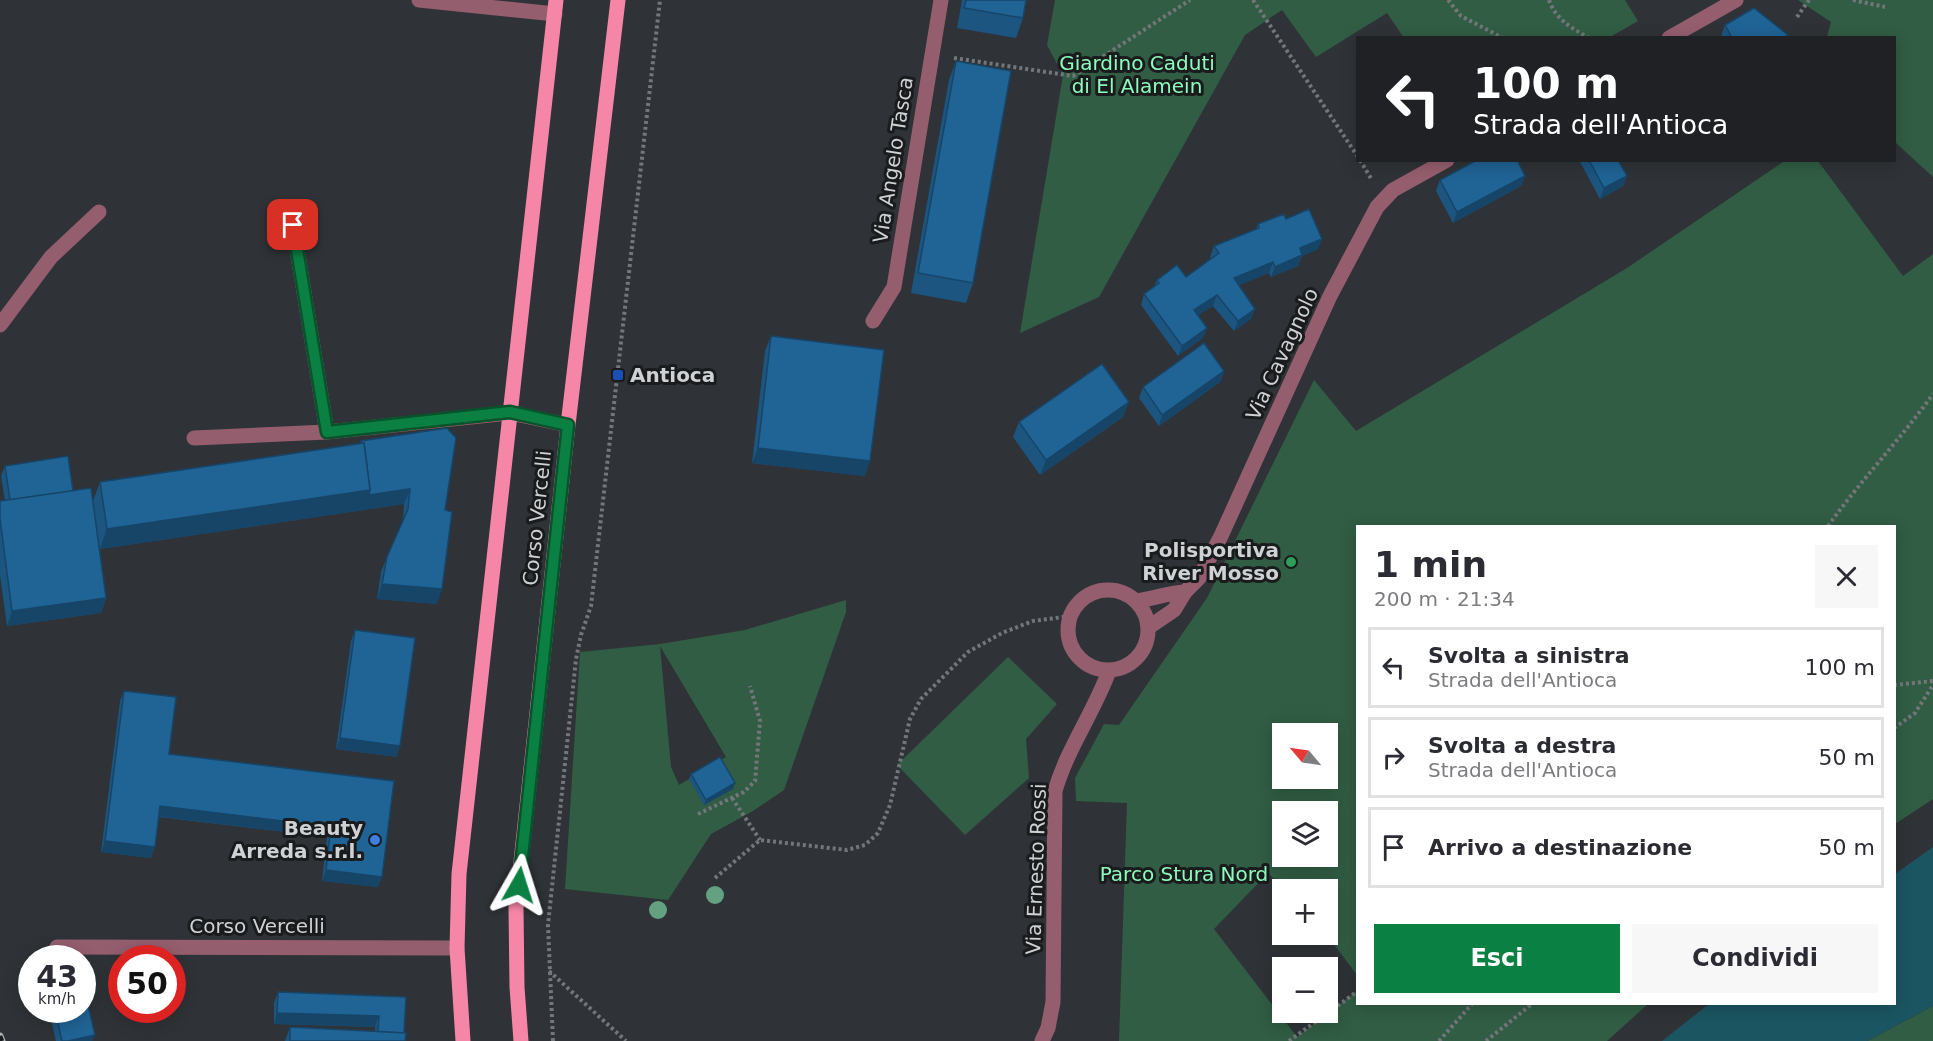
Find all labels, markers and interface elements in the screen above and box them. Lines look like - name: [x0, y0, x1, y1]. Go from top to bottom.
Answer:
- park label: Giardino Caduti di El Alamein: [1059, 51, 1215, 98]
- text: 100 m: [1473, 59, 1619, 108]
- icon: left: [1374, 60, 1452, 138]
- street label: Via Angelo Tasca: [868, 75, 918, 245]
- text: Strada dell'Antioca: [1473, 109, 1728, 140]
- pin: [267, 199, 318, 250]
- icon: arrive: [276, 208, 309, 241]
- street label: Via Cavagnolo: [1241, 284, 1323, 424]
- place label: Antioca: [630, 363, 715, 387]
- marker: Antioca: [611, 368, 625, 382]
- street label: Corso Vercelli: [518, 449, 556, 587]
- place label: Polisportiva River Mosso: [1142, 538, 1279, 585]
- text: 1 min: [1374, 544, 1487, 585]
- button: close: [1815, 545, 1878, 608]
- marker: Polisportiva River Mosso: [1284, 555, 1298, 569]
- text: 200 m · 21:34: [1374, 587, 1515, 611]
- text: Svolta a sinistra: [1428, 643, 1630, 668]
- icon: left: [1377, 651, 1410, 684]
- text: 100 m: [1805, 655, 1875, 680]
- text: Strada dell'Antioca: [1428, 668, 1617, 692]
- north arrow: [1272, 723, 1338, 789]
- map controls: [1272, 723, 1338, 1023]
- text: Svolta a destra: [1428, 733, 1616, 758]
- icon: right: [1377, 741, 1410, 774]
- text: 50 m: [1819, 745, 1875, 770]
- text: Strada dell'Antioca: [1428, 758, 1617, 782]
- street label: Via Ernesto Rossi: [1021, 783, 1051, 955]
- button: layers: [1272, 801, 1338, 867]
- place label: Beauty Arreda s.r.l.: [231, 816, 363, 863]
- icon: arrive: [1377, 831, 1410, 864]
- marker: Beauty Arreda s.r.l.: [368, 833, 382, 847]
- text: Arrivo a destinazione: [1428, 835, 1692, 860]
- text: 50 m: [1819, 835, 1875, 860]
- position arrow: [487, 853, 551, 917]
- park label: Parco Stura Nord: [1100, 862, 1268, 886]
- button: +: [1272, 879, 1338, 945]
- street label: Corso Vercelli: [189, 914, 325, 938]
- button: Esci: [1374, 924, 1620, 993]
- button: Condividi: [1632, 924, 1878, 993]
- speed limit sign: 50: [108, 945, 186, 1023]
- button: −: [1272, 957, 1338, 1023]
- text: 43: [36, 959, 78, 994]
- text: km/h: [38, 990, 76, 1008]

